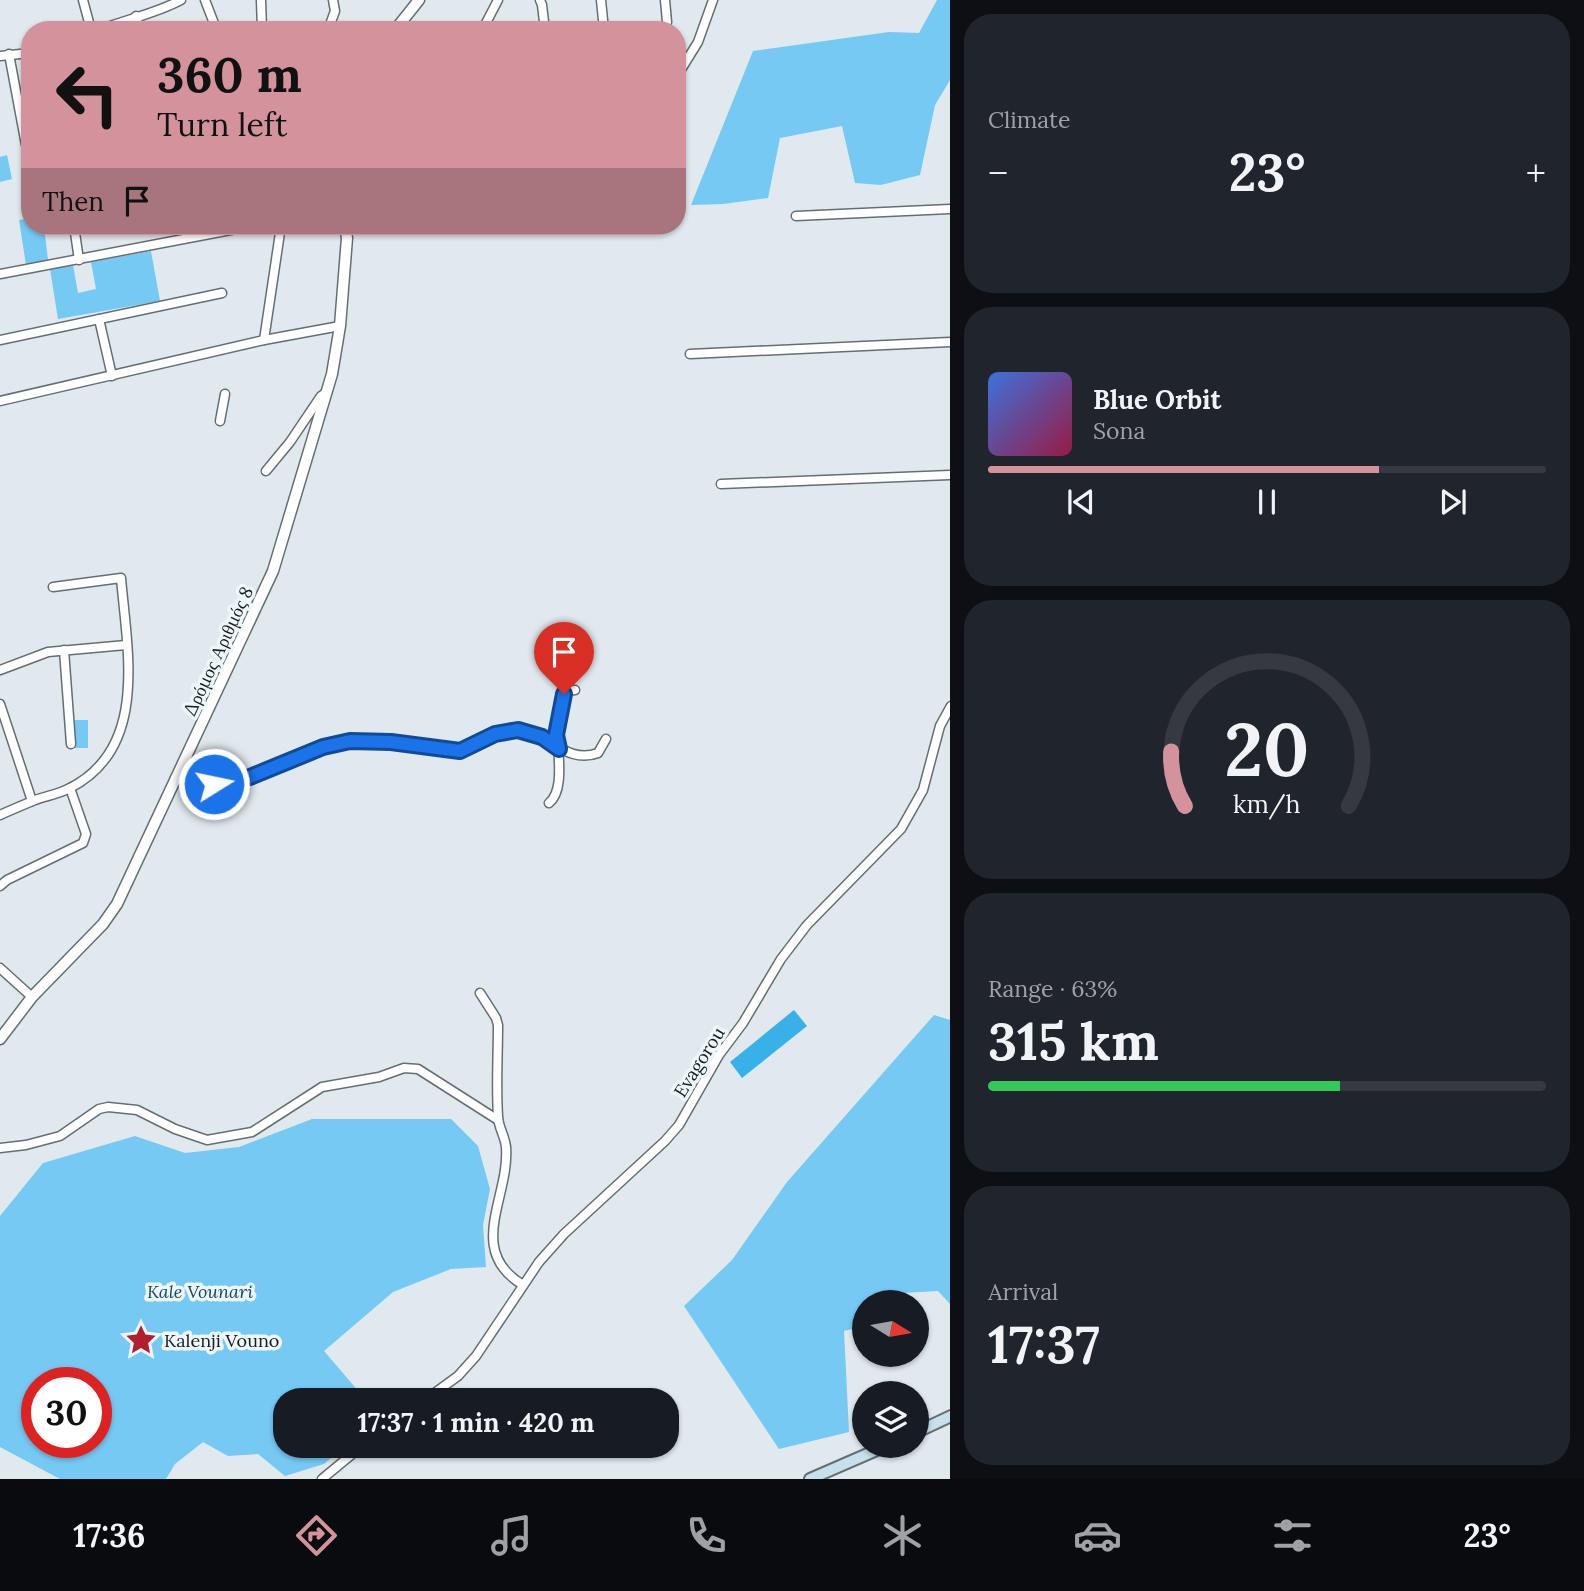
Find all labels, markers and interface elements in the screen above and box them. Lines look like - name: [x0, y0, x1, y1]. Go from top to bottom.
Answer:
- text: 360 m: [157, 43, 302, 105]
- icon: left: [42, 49, 133, 140]
- text: Turn left: [157, 104, 287, 145]
- text: Climate: [988, 105, 1070, 134]
- text: 23°: [1229, 139, 1305, 205]
- text: −: [988, 149, 1008, 197]
- text: +: [1526, 149, 1546, 197]
- icon: arrive: [118, 182, 156, 220]
- text: Then: [42, 185, 104, 218]
- text: Blue Orbit: [1093, 383, 1221, 416]
- text: Sona: [1093, 416, 1145, 445]
- icon: previous: [1062, 483, 1100, 521]
- icon: pause: [1248, 483, 1286, 521]
- icon: next: [1434, 483, 1472, 521]
- street label: Δρόμος Αριθμός 8: [178, 583, 258, 719]
- pin: [534, 622, 594, 694]
- icon: arrive: [545, 633, 583, 671]
- text: 20: [1224, 703, 1310, 796]
- position arrow: [177, 747, 251, 821]
- text: km/h: [1233, 787, 1301, 819]
- text: Range · 63%: [988, 974, 1117, 1003]
- text: 315 km: [988, 1008, 1159, 1074]
- street label: Evagorou: [668, 1022, 730, 1101]
- text: Arrival: [988, 1277, 1058, 1306]
- park label: Kale Vounari: [147, 1280, 253, 1303]
- north arrow: [852, 1290, 929, 1367]
- map controls: [852, 1290, 929, 1458]
- text: 17:37: [988, 1311, 1100, 1377]
- place icon: Kalenji Vouno: [124, 1323, 158, 1357]
- place label: Kalenji Vouno: [164, 1329, 279, 1352]
- speed limit sign: 30: [21, 1367, 112, 1458]
- button: layers: [852, 1381, 929, 1458]
- text: 17:37 · 1 min · 420 m: [358, 1406, 594, 1439]
- icon: directions: [292, 1511, 341, 1560]
- icon: music: [487, 1511, 536, 1560]
- icon: phone: [682, 1511, 731, 1560]
- icon: climate: [878, 1511, 927, 1560]
- icon: car: [1073, 1511, 1122, 1560]
- icon: filters: [1268, 1511, 1317, 1560]
- text: 17:36: [73, 1515, 145, 1556]
- text: 23°: [1464, 1515, 1511, 1556]

